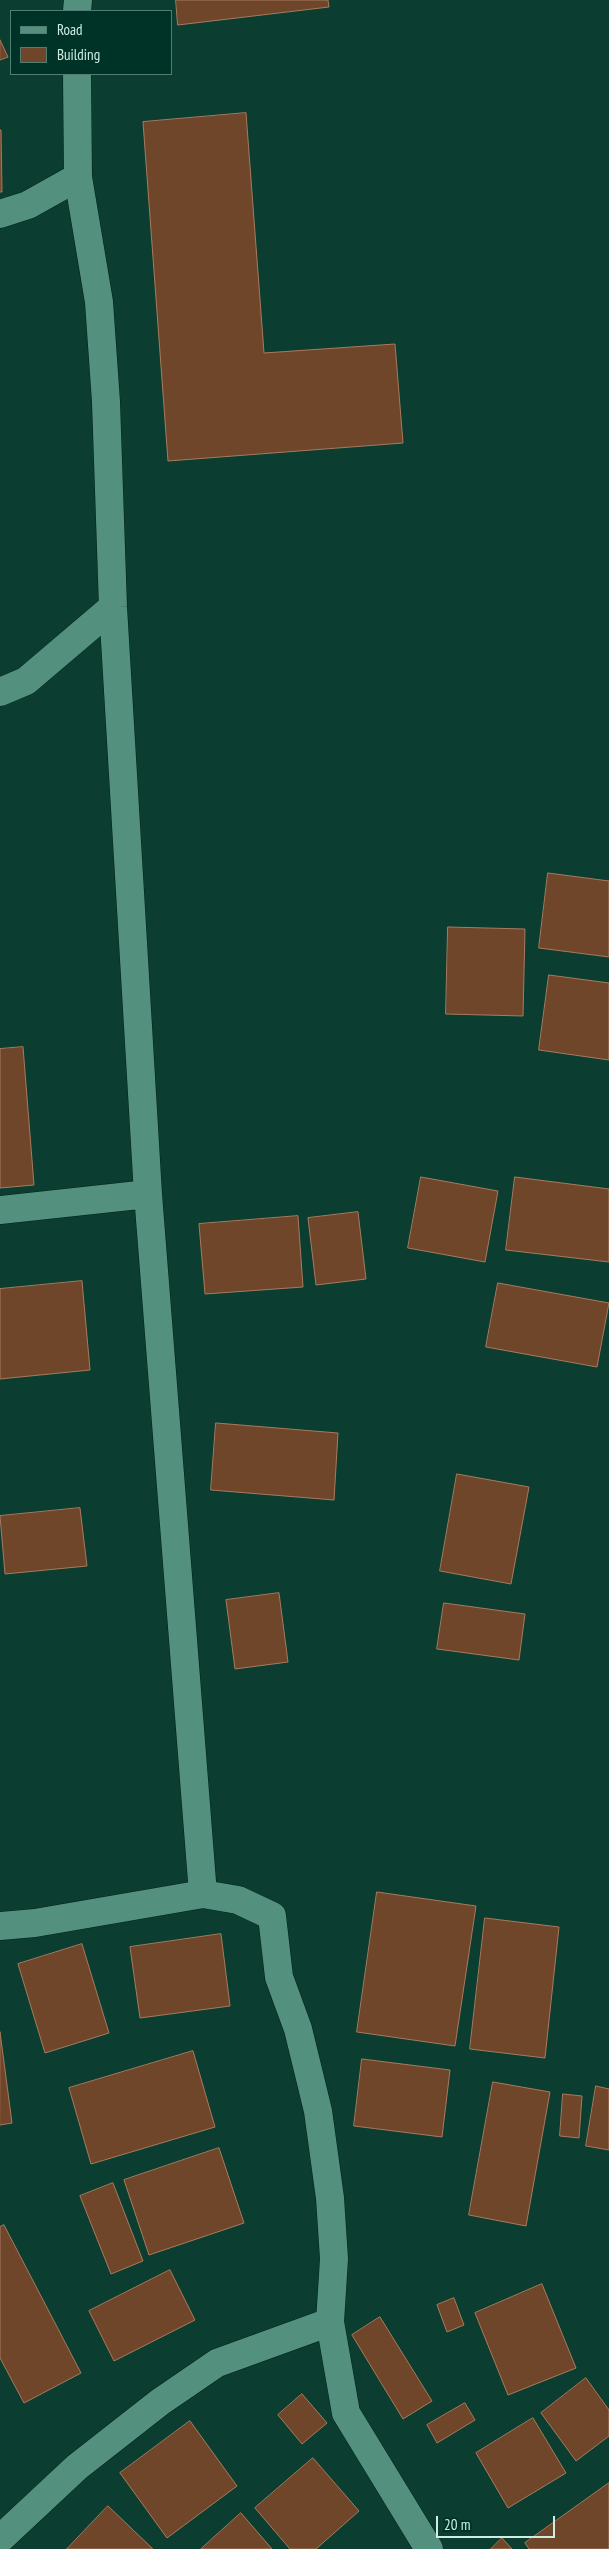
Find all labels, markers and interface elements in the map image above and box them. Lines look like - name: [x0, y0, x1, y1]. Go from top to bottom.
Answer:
- legend: [10, 10, 172, 75]
- text: Road: [57, 20, 83, 39]
- text: Building: [57, 45, 100, 64]
- scale bar: [439, 2506, 558, 2538]
- text: 20 m: [444, 2515, 470, 2534]

